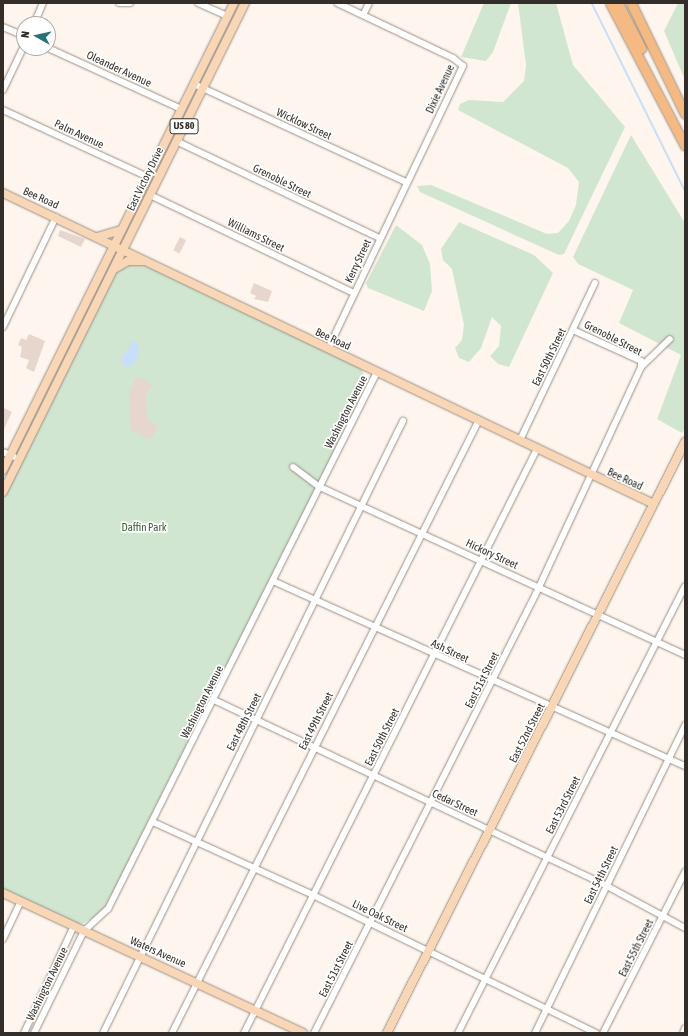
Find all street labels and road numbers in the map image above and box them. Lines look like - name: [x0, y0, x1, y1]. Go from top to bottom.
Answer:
- street label: Oleander Avenue: [84, 48, 154, 90]
- street label: Dixie Avenue: [423, 62, 457, 116]
- street label: Wicklow Street: [274, 105, 334, 143]
- street label: Palm Avenue: [52, 117, 106, 151]
- road number: US 80: [169, 118, 199, 134]
- street label: East Victory Drive: [124, 145, 166, 213]
- street label: Grenoble Street: [251, 161, 313, 201]
- street label: Bee Road: [21, 184, 61, 212]
- street label: Williams Street: [226, 216, 286, 254]
- street label: Kerry Street: [342, 237, 374, 285]
- street label: Grenoble Street: [582, 318, 644, 358]
- street label: Bee Road: [313, 325, 353, 353]
- street label: East 50th Street: [529, 326, 569, 388]
- street label: Washington Avenue: [322, 373, 370, 451]
- street label: Bee Road: [605, 465, 645, 493]
- street label: Hickory Street: [464, 536, 520, 572]
- street label: Ash Street: [429, 637, 471, 665]
- street label: East 51st Street: [462, 650, 502, 710]
- street label: Washington Avenue: [178, 663, 226, 741]
- street label: East 49th Street: [296, 690, 336, 752]
- street label: East 48th Street: [224, 691, 264, 753]
- street label: East 52nd Street: [506, 701, 548, 765]
- street label: East 50th Street: [362, 706, 402, 768]
- street label: East 53rd Street: [543, 774, 583, 836]
- street label: Cedar Street: [430, 787, 480, 819]
- street label: East 54th Street: [581, 844, 621, 906]
- street label: Live Oak Street: [350, 897, 410, 935]
- street label: East 55th Street: [616, 917, 656, 979]
- street label: Waters Avenue: [128, 934, 188, 970]
- street label: East 51st Street: [316, 939, 356, 999]
- street label: Washington Avenue: [24, 945, 70, 1023]

